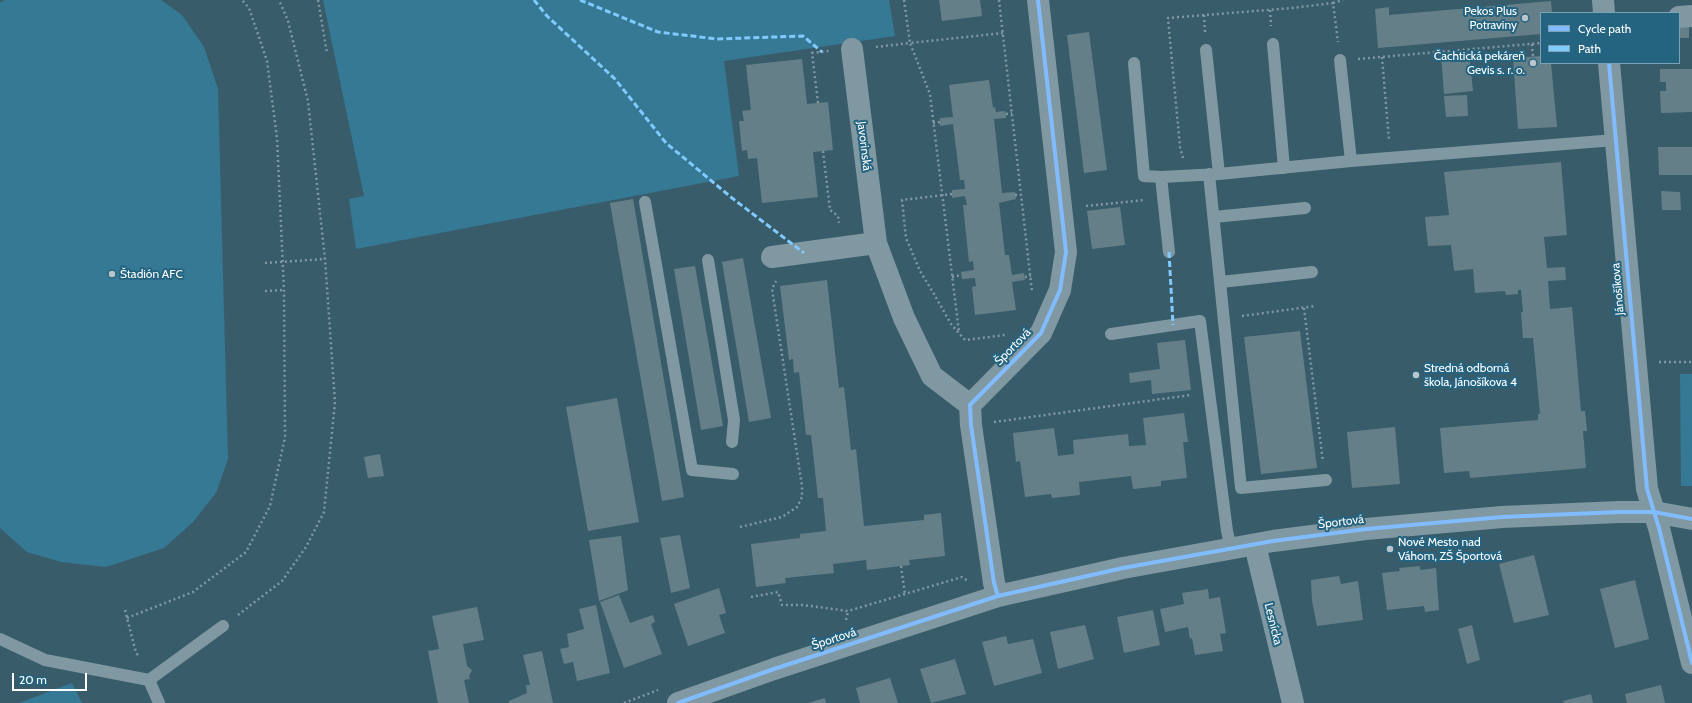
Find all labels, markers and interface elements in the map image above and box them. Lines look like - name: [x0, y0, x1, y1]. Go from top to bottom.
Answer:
- place label: Pekos Plus Potraviny: [1464, 4, 1517, 32]
- legend: [1540, 12, 1680, 64]
- marker: Pekos Plus Potraviny: [1520, 13, 1530, 23]
- text: Cycle path: [1578, 21, 1631, 36]
- text: Path: [1578, 41, 1601, 56]
- place label: Čachtická pekáreň Gevis s. r. o.: [1434, 49, 1525, 77]
- marker: Čachtická pekáreň Gevis s. r. o.: [1528, 58, 1538, 68]
- street label: Javorinská: [854, 120, 874, 172]
- street label: Jánošíkova: [1609, 262, 1627, 316]
- place label: Štadión AFC: [120, 267, 183, 281]
- marker: Štadión AFC: [107, 269, 117, 279]
- street label: Športová: [992, 325, 1034, 369]
- place label: Stredná odborná škola, Jánošíkova 4: [1424, 361, 1517, 389]
- marker: Stredná odborná škola, Jánošíkova 4: [1411, 370, 1421, 380]
- street label: Športová: [1317, 512, 1365, 532]
- place label: Nové Mesto nad Váhom, ZŠ Športová: [1398, 535, 1502, 563]
- marker: Nové Mesto nad Váhom, ZŠ Športová: [1385, 544, 1395, 554]
- street label: Lesnícka: [1261, 602, 1285, 646]
- street label: Športová: [810, 625, 858, 653]
- scale bar: [14, 665, 89, 691]
- text: 20 m: [19, 672, 47, 687]

